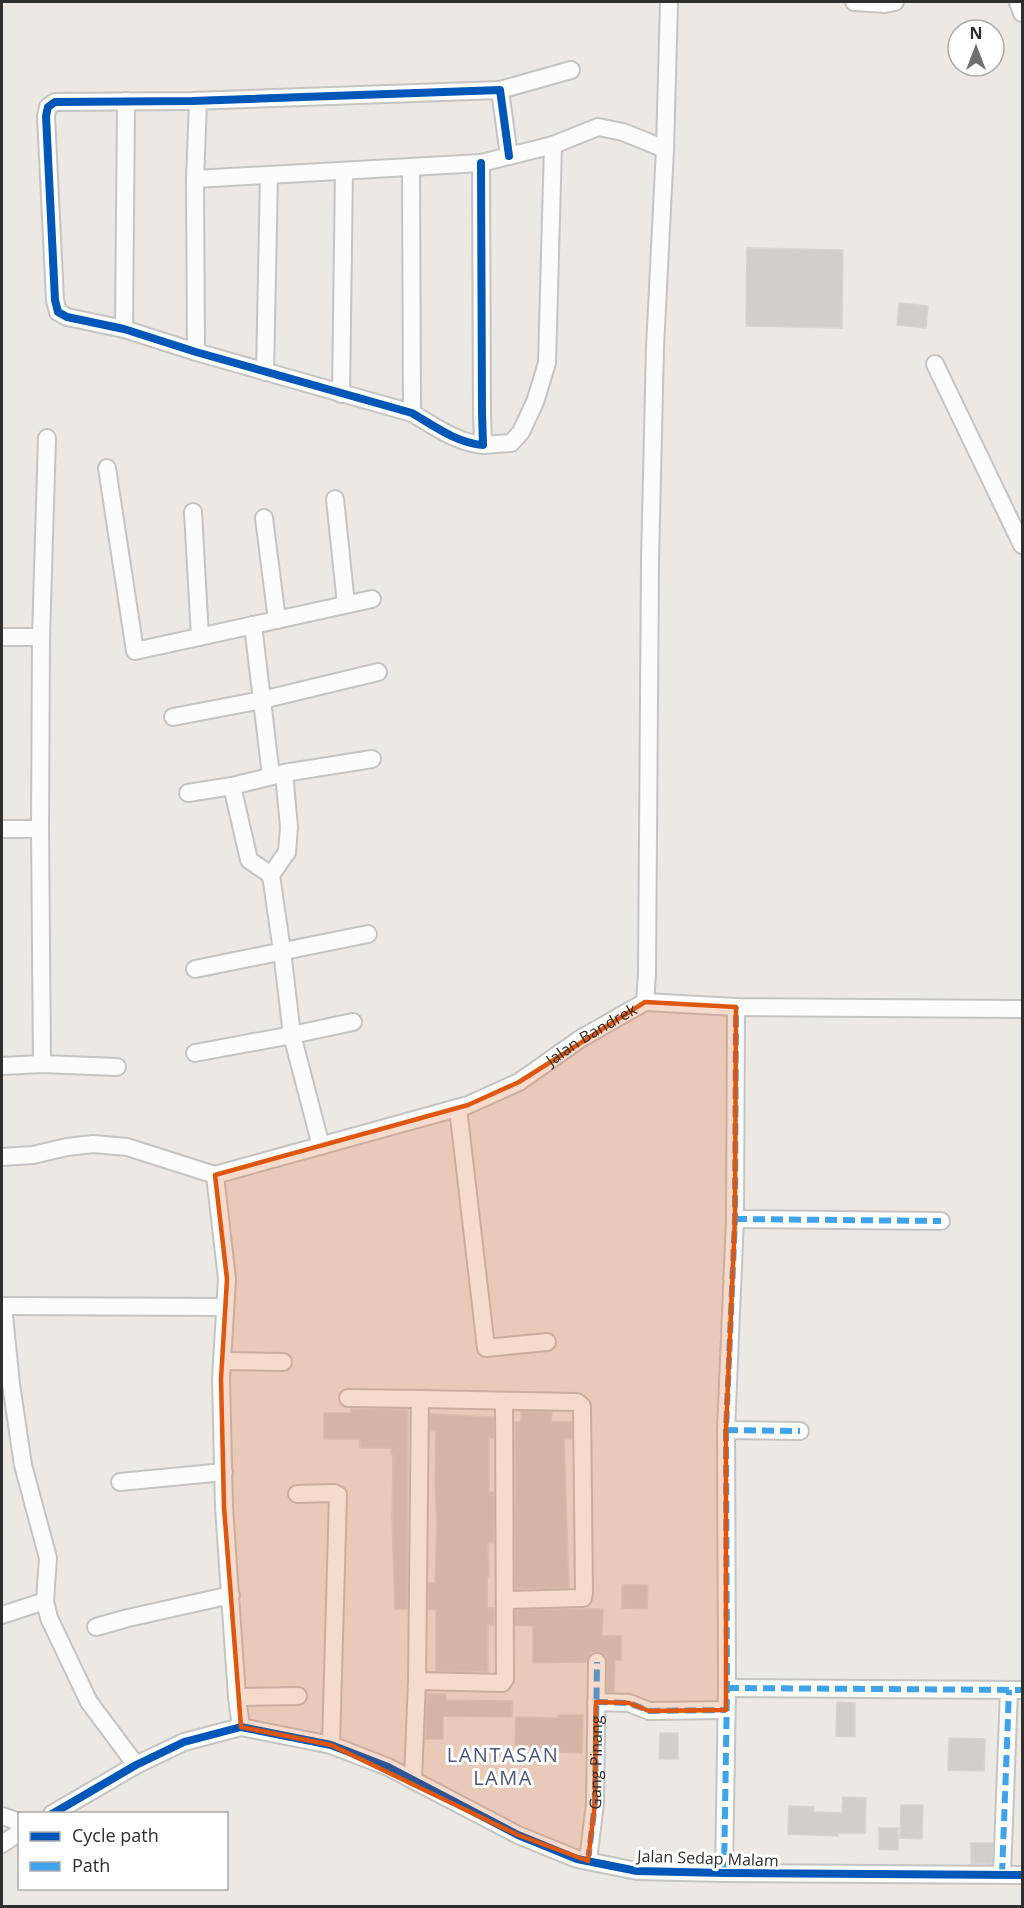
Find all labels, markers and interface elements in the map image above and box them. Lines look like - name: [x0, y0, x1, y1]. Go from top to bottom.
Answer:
- north arrow: [946, 18, 1006, 78]
- text: N: [969, 22, 983, 44]
- street label: Jalan Bandrek: [540, 998, 641, 1072]
- street label: Gang Pinang: [583, 1715, 607, 1811]
- district label: LANTASAN LAMA: [447, 1741, 559, 1791]
- legend: [18, 1812, 228, 1890]
- text: Cycle path: [72, 1823, 159, 1847]
- street label: Jalan Sedap Malam: [635, 1844, 779, 1871]
- text: Path: [72, 1853, 110, 1877]

